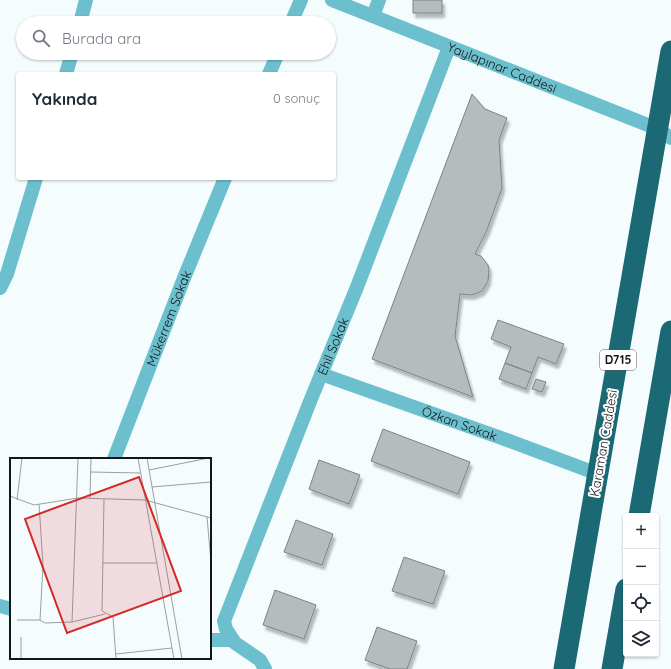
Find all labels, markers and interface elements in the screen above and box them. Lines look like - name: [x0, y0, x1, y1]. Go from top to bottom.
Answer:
- search box: [16, 16, 336, 60]
- icon: search: [30, 27, 52, 49]
- text: Burada ara: [62, 29, 141, 48]
- street label: Yaylapınar Caddesi: [445, 39, 559, 96]
- text: Yakında: [32, 88, 97, 109]
- text: 0 sonuç: [273, 90, 320, 106]
- street label: Mükerrem Sokak: [143, 268, 194, 368]
- street label: Ehil Sokak: [314, 315, 352, 377]
- road number: D715: [600, 350, 636, 370]
- street label: Karaman Caddesi: [586, 388, 620, 498]
- street label: Özkan Sokak: [420, 402, 499, 444]
- inset map: [10, 458, 211, 659]
- map controls: [623, 513, 659, 657]
- button: +: [623, 513, 659, 549]
- button: −: [623, 549, 659, 585]
- button: locate: [623, 585, 659, 621]
- button: layers: [623, 621, 659, 657]

